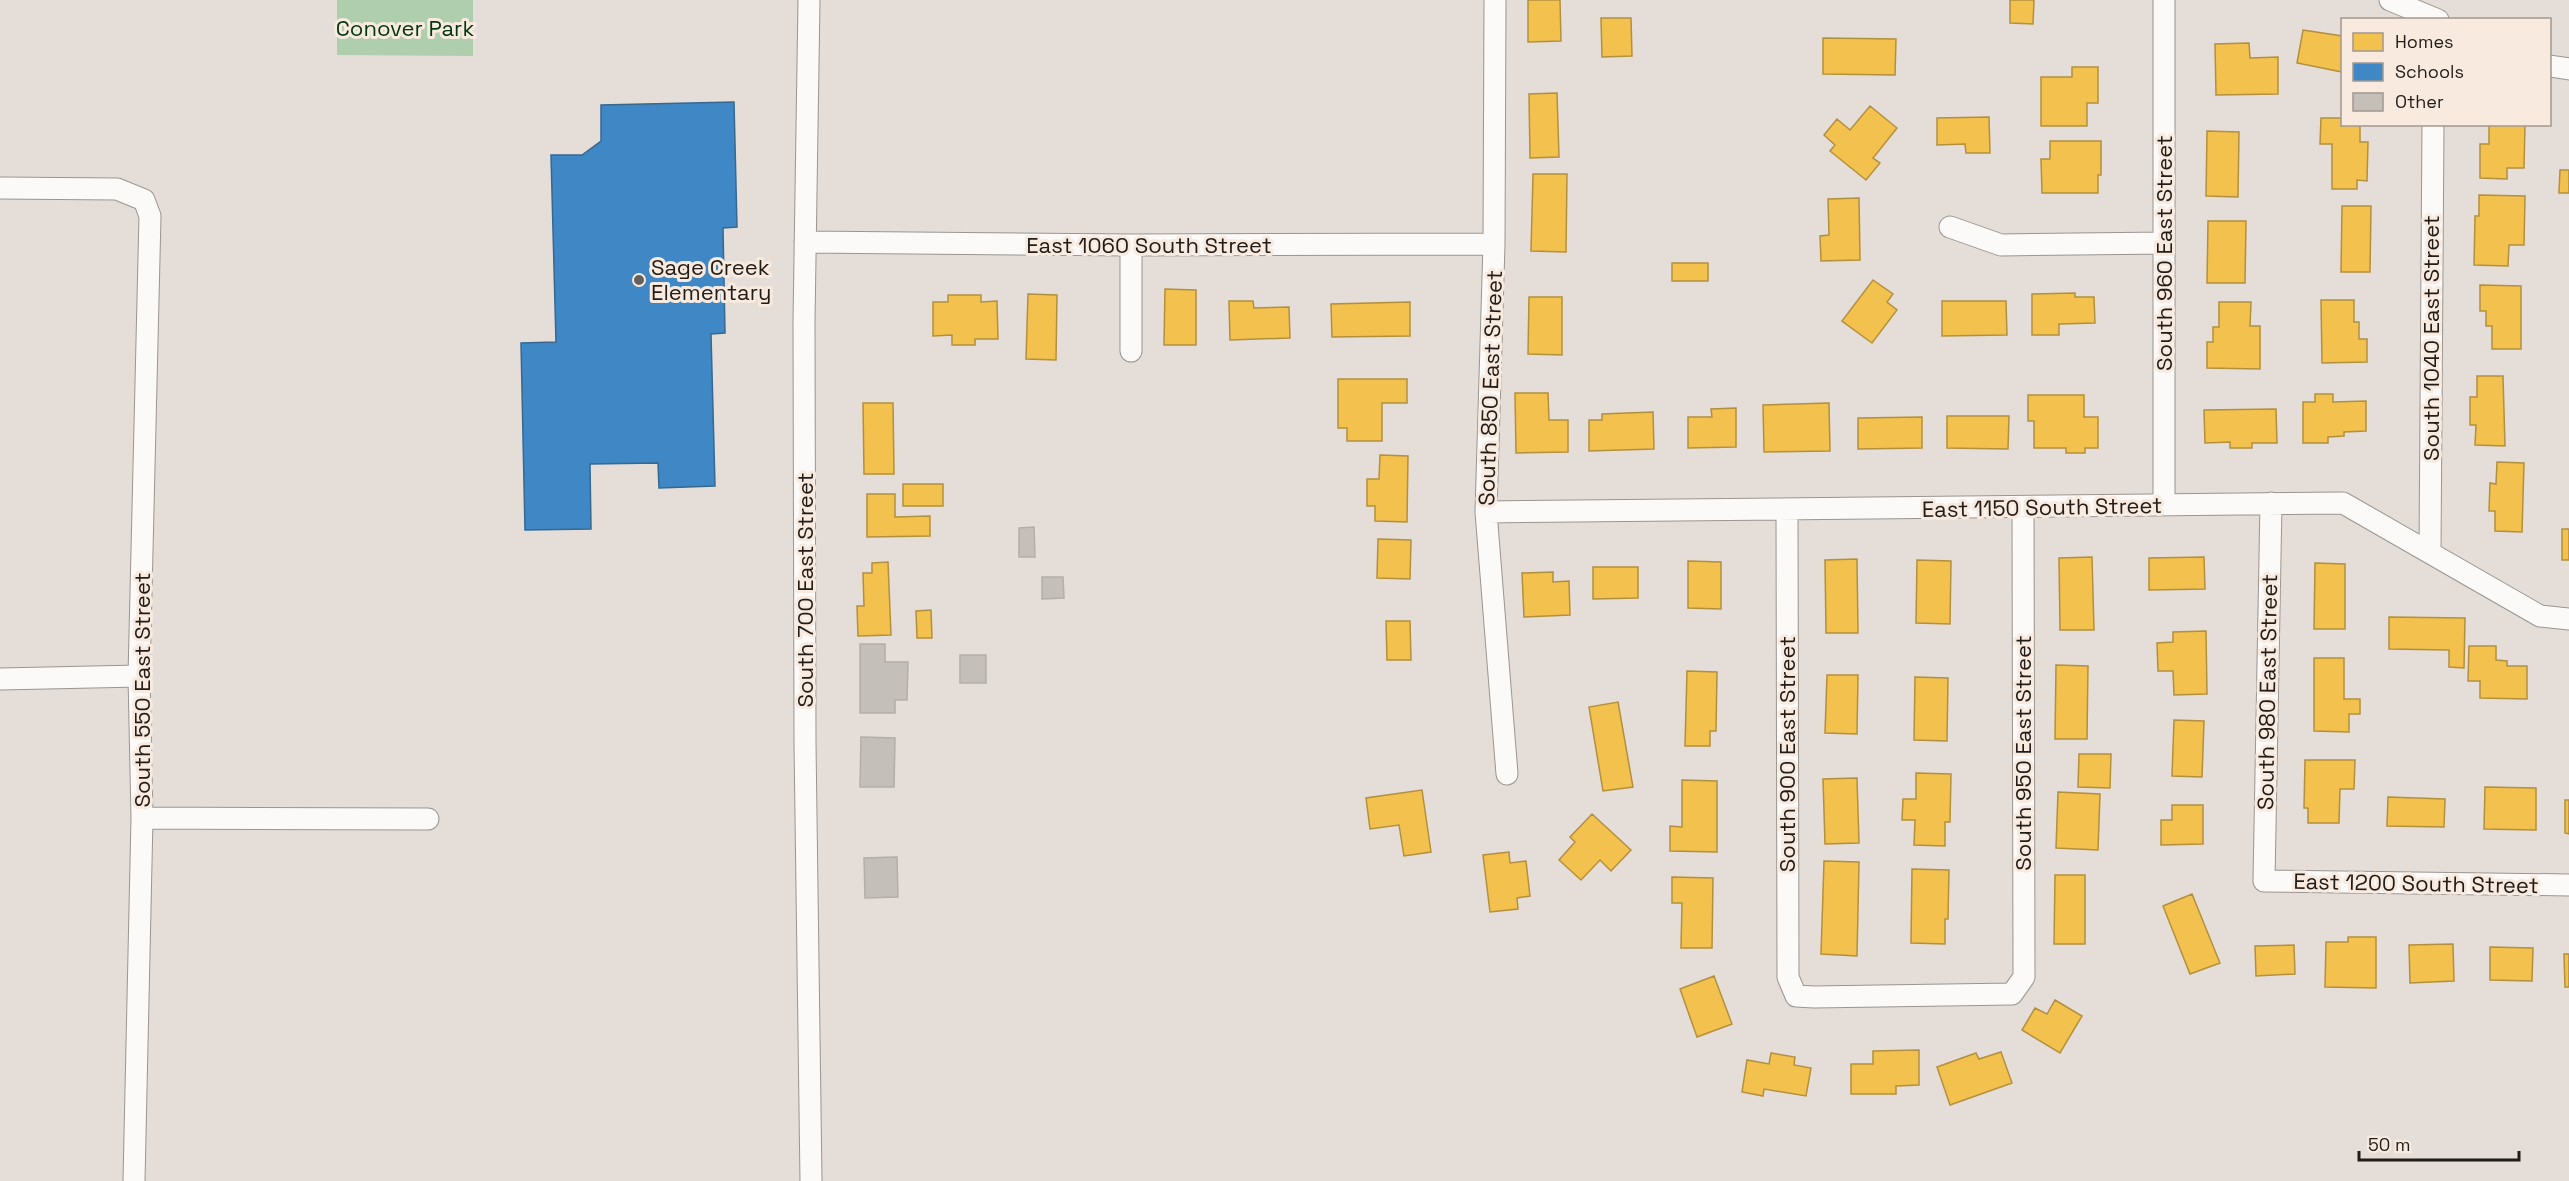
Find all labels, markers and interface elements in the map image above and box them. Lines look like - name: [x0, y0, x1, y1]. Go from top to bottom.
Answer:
- park label: Conover Park: [336, 14, 474, 42]
- legend: [2341, 18, 2551, 126]
- text: Homes: [2395, 30, 2454, 53]
- text: Schools: [2395, 60, 2464, 83]
- text: Other: [2395, 90, 2444, 113]
- street label: South 960 East Street: [2150, 135, 2178, 371]
- street label: South 1040 East Street: [2417, 215, 2445, 461]
- street label: East 1060 South Street: [1026, 231, 1272, 259]
- place label: Sage Creek Elementary: [651, 253, 771, 306]
- street label: South 850 East Street: [1472, 270, 1508, 506]
- marker: Sage Creek Elementary: [632, 273, 646, 287]
- street label: South 700 East Street: [791, 472, 819, 708]
- street label: East 1150 South Street: [1922, 491, 2162, 523]
- street label: South 550 East Street: [128, 572, 156, 808]
- street label: South 980 East Street: [2251, 574, 2283, 810]
- street label: South 950 East Street: [2009, 635, 2037, 871]
- street label: South 900 East Street: [1773, 636, 1801, 872]
- street label: East 1200 South Street: [2293, 867, 2539, 899]
- scale bar: [2359, 1124, 2520, 1162]
- text: 50 m: [2368, 1133, 2410, 1156]

